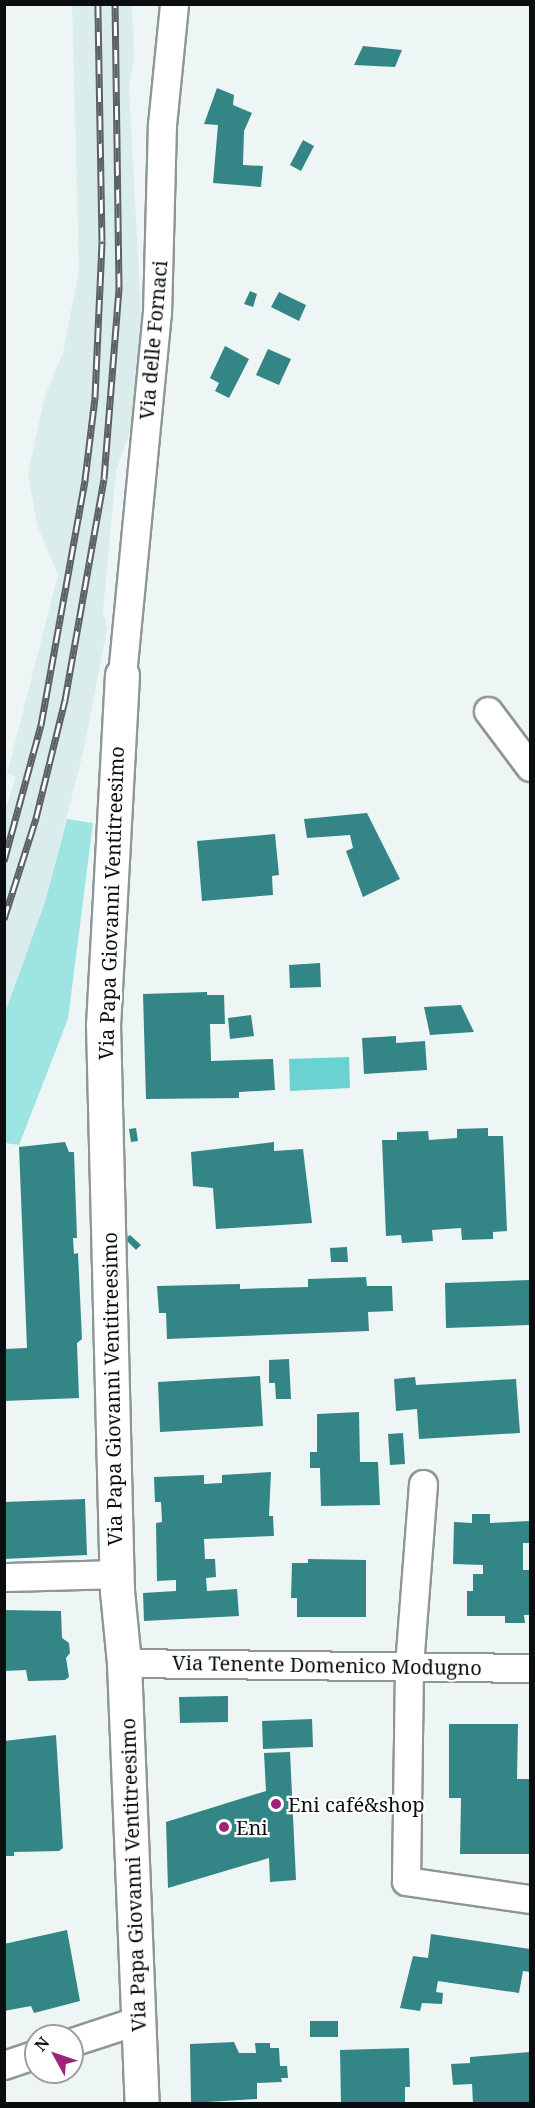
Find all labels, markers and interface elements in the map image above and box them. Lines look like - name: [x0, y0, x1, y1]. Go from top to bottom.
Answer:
- street label: Via delle Fornaci: [134, 259, 172, 421]
- street label: Via Papa Giovanni Ventitreesimo: [94, 746, 128, 1060]
- street label: Via Papa Giovanni Ventitreesimo: [97, 1232, 127, 1546]
- street label: Via Tenente Domenico Modugno: [172, 1650, 482, 1680]
- street label: Via Papa Giovanni Ventitreesimo: [116, 1718, 150, 2032]
- place label: Eni café&shop: [288, 1792, 425, 1816]
- marker: Eni café&shop: [269, 1797, 283, 1811]
- place label: Eni: [236, 1815, 268, 1839]
- marker: Eni: [217, 1820, 231, 1834]
- north arrow: [24, 2024, 84, 2084]
- text: N: [29, 2032, 54, 2056]

